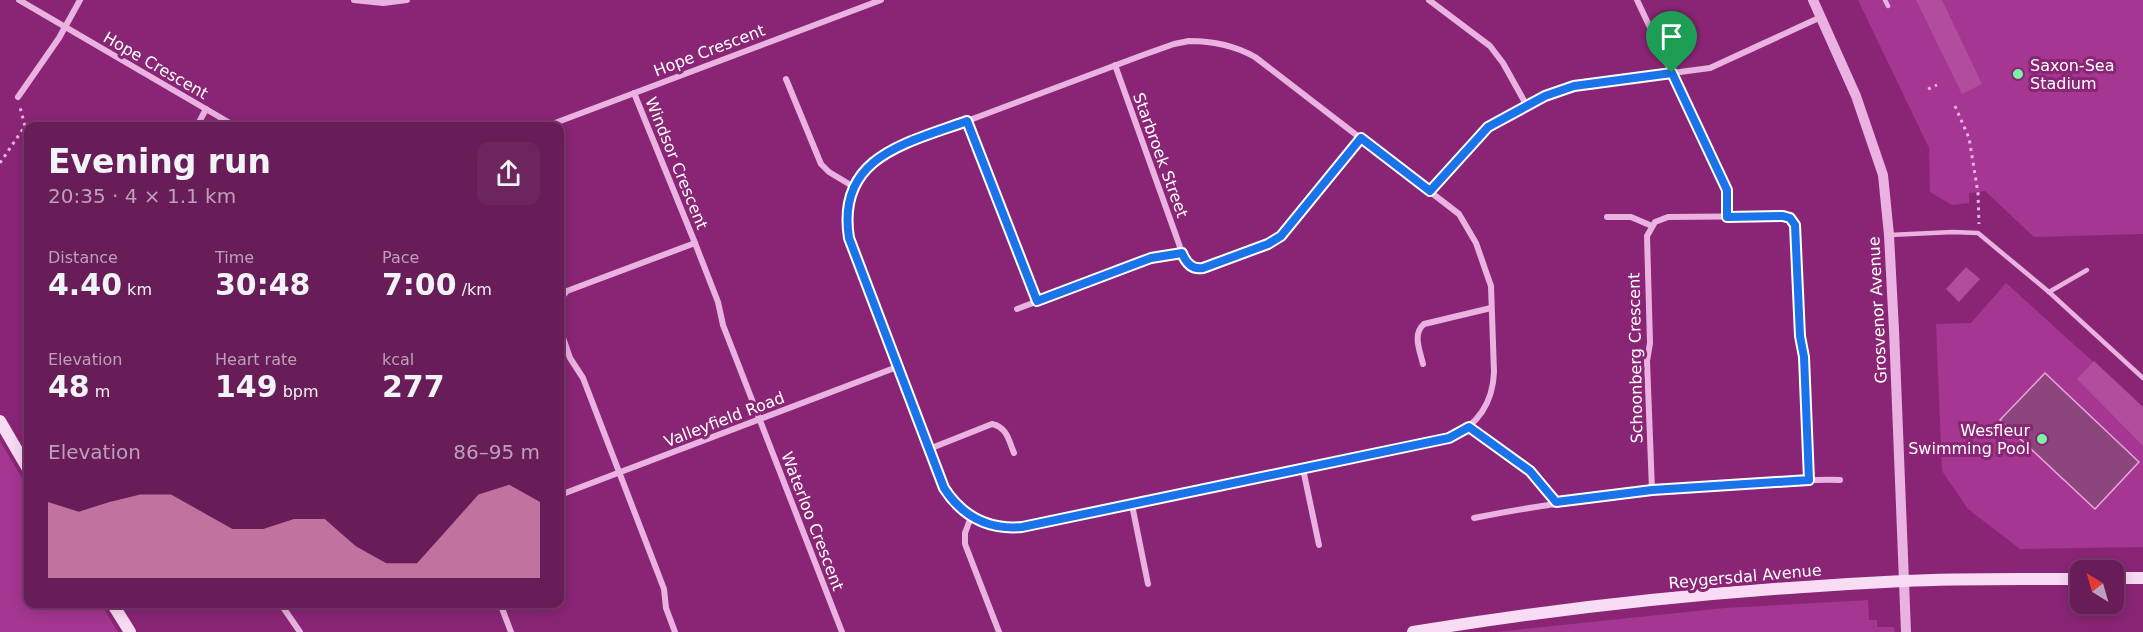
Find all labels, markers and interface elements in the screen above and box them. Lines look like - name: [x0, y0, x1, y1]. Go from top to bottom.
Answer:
- pin: [1646, 11, 1697, 73]
- icon: arrive: [1655, 20, 1688, 53]
- street label: Hope Crescent: [651, 21, 767, 80]
- street label: Hope Crescent: [100, 28, 211, 103]
- place label: Saxon-Sea Stadium: [2030, 56, 2114, 93]
- marker: Saxon-Sea Stadium: [2011, 67, 2025, 81]
- street label: Starbroek Street: [1129, 90, 1192, 220]
- street label: Windsor Crescent: [641, 94, 712, 232]
- text: Evening run: [48, 142, 271, 181]
- button: share: [477, 142, 540, 205]
- text: 20:35 · 4 × 1.1 km: [48, 184, 236, 208]
- street label: Grosvenor Avenue: [1864, 236, 1891, 384]
- text: Distance: [48, 248, 118, 267]
- text: Time: [215, 248, 254, 267]
- text: Pace: [382, 248, 419, 267]
- text: 4.40: [48, 267, 122, 302]
- text: 30:48: [215, 267, 311, 302]
- text: 7:00: [382, 267, 457, 302]
- street label: Schoonberg Crescent: [1625, 272, 1646, 444]
- text: km: [122, 280, 152, 299]
- text: /km: [457, 280, 492, 299]
- text: Elevation: [48, 350, 122, 369]
- text: Heart rate: [215, 350, 297, 369]
- text: kcal: [382, 350, 414, 369]
- text: 48: [48, 369, 90, 404]
- text: 149: [215, 369, 278, 404]
- text: 277: [382, 369, 445, 404]
- text: m: [90, 382, 110, 401]
- text: bpm: [278, 382, 319, 401]
- street label: Valleyfield Road: [661, 388, 787, 451]
- place label: Wesfleur Swimming Pool: [1908, 421, 2030, 458]
- marker: Wesfleur Swimming Pool: [2035, 432, 2049, 446]
- text: Elevation: [48, 440, 141, 464]
- text: 86–95 m: [453, 440, 540, 464]
- street label: Waterloo Crescent: [777, 449, 848, 593]
- street label: Reygersdal Avenue: [1668, 560, 1822, 593]
- north arrow: [2070, 560, 2124, 614]
- map controls: [2070, 560, 2124, 614]

